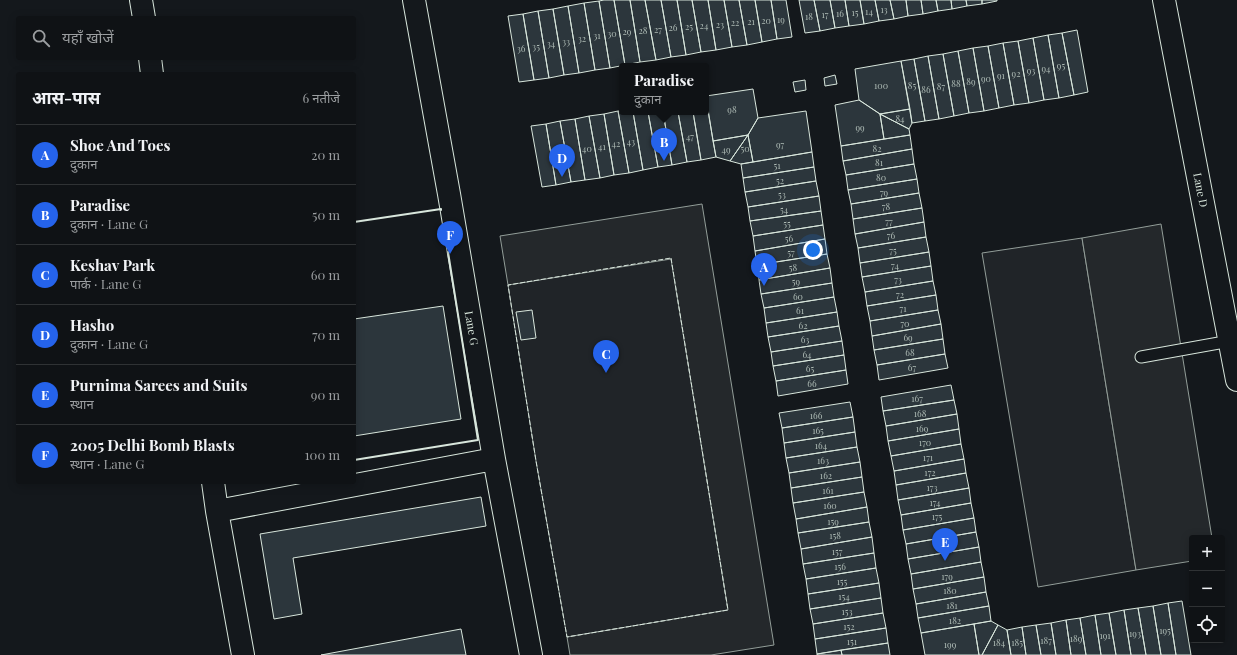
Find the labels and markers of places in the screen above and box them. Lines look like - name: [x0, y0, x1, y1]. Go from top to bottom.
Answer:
- pin: B: [651, 128, 677, 161]
- pin: D: [549, 144, 575, 177]
- pin: F: [437, 221, 463, 254]
- pin: A: [751, 253, 777, 286]
- pin: C: [593, 340, 619, 373]
- pin: E: [932, 528, 958, 561]

